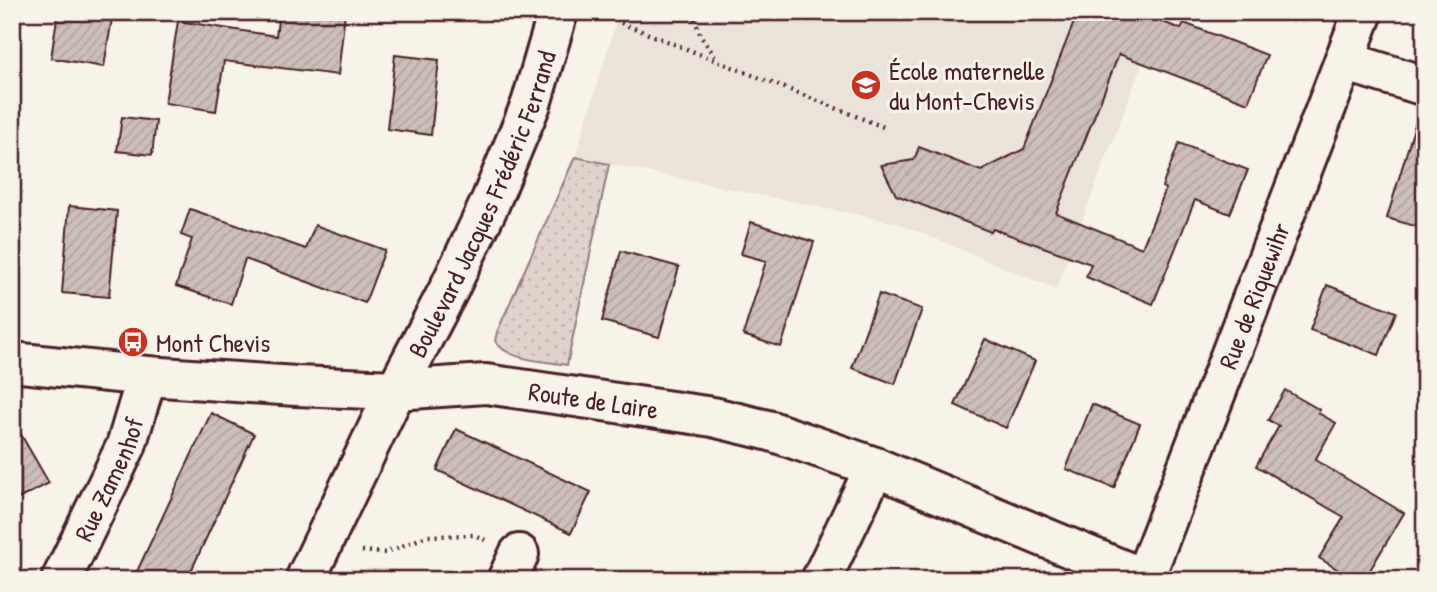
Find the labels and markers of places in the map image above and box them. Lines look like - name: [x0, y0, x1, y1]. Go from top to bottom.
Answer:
- place label: École maternelle du Mont-Chevis: [889, 53, 1045, 118]
- school or university icon: École maternelle du Mont-Chevis: [849, 68, 883, 102]
- bus stop icon: Mont Chevis: [116, 325, 150, 359]
- place label: Mont Chevis: [156, 325, 270, 360]

